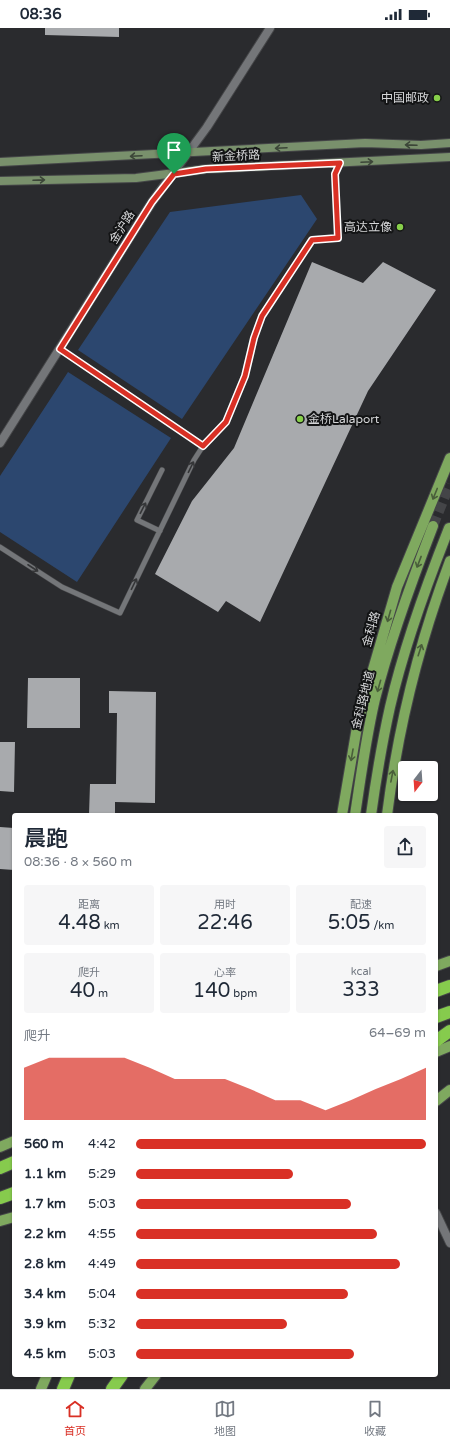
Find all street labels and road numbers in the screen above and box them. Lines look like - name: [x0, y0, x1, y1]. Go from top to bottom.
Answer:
- street label: 新金桥路: [212, 148, 260, 164]
- street label: 金沪路: [107, 208, 137, 246]
- street label: 金科路: [359, 610, 383, 648]
- street label: 金科路地道: [349, 669, 377, 731]

